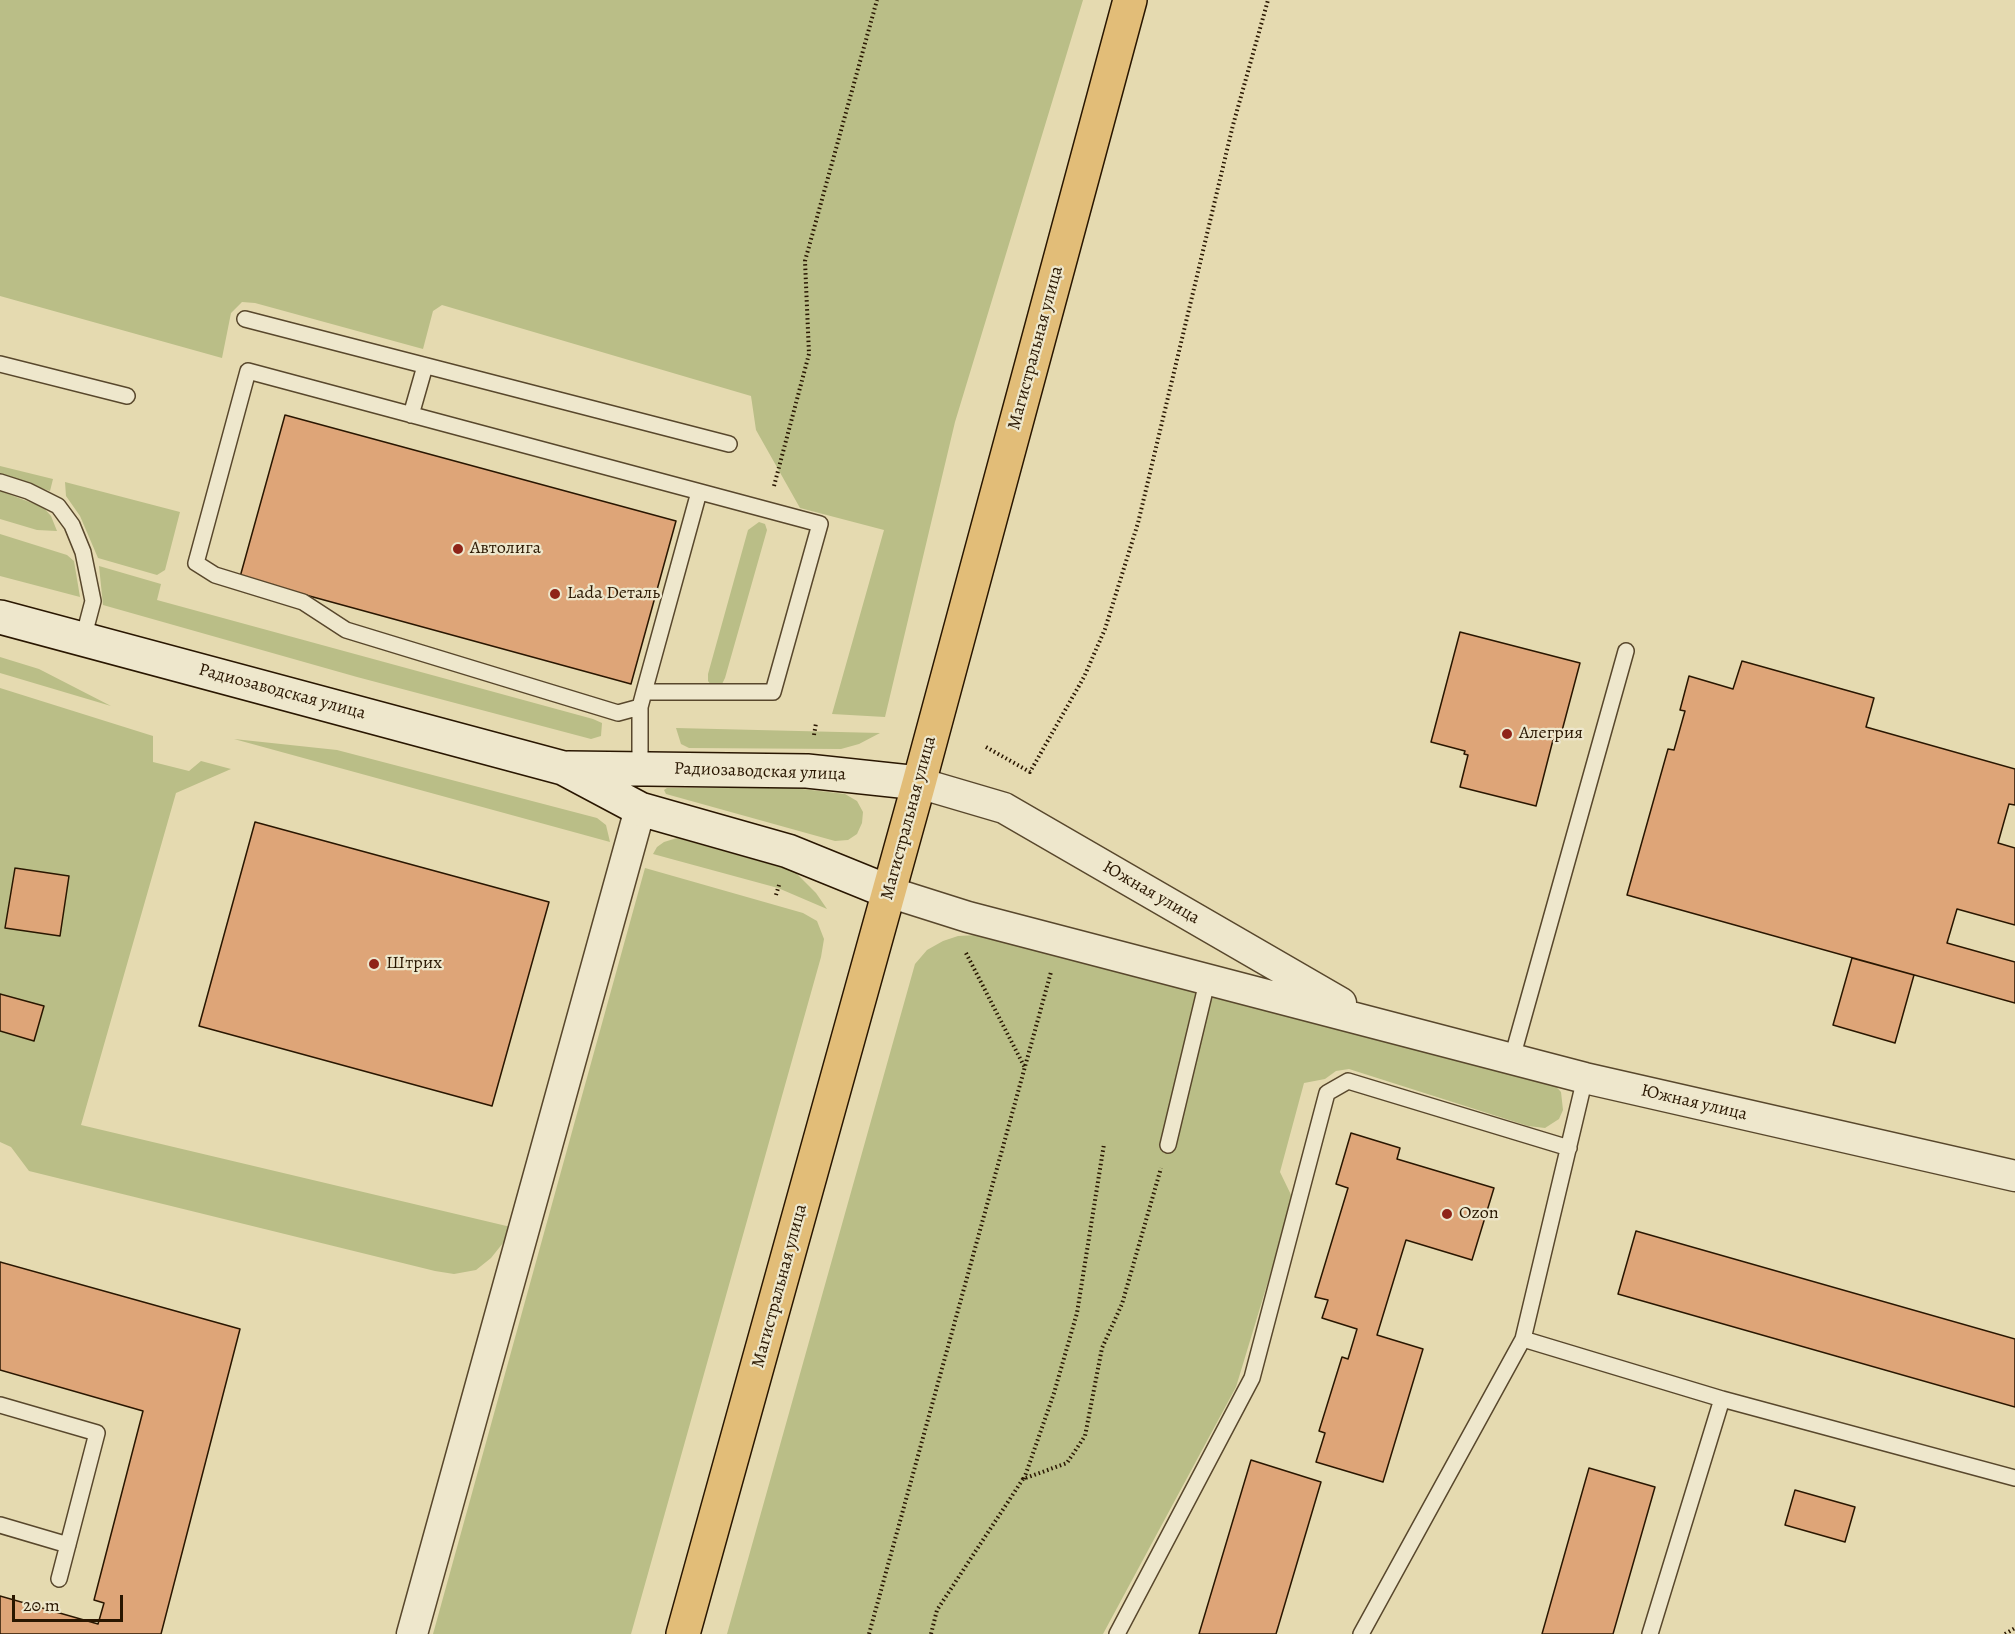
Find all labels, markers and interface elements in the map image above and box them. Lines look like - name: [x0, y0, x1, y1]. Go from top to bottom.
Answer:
- street label: Магистральная улица: [1004, 264, 1068, 432]
- place label: Автолига: [470, 538, 541, 560]
- marker: Автолига: [451, 542, 465, 556]
- place label: Lada Dеталь: [567, 583, 660, 605]
- marker: Lada Dеталь: [548, 587, 562, 601]
- street label: Радиозаводская улица: [196, 659, 368, 725]
- place label: Алегрия: [1519, 723, 1583, 745]
- marker: Алегрия: [1500, 727, 1514, 741]
- street label: Магистральная улица: [877, 734, 941, 902]
- street label: Радиозаводская улица: [674, 758, 846, 786]
- street label: Южная улица: [1099, 857, 1203, 929]
- place label: Штрих: [386, 953, 442, 975]
- marker: Штрих: [367, 957, 381, 971]
- street label: Южная улица: [1639, 1080, 1749, 1126]
- street label: Магистральная улица: [748, 1202, 812, 1370]
- place label: Ozon: [1459, 1203, 1499, 1225]
- marker: Ozon: [1440, 1207, 1454, 1221]
- scale bar: [15, 1583, 126, 1621]
- text: 20 m: [23, 1593, 60, 1617]

